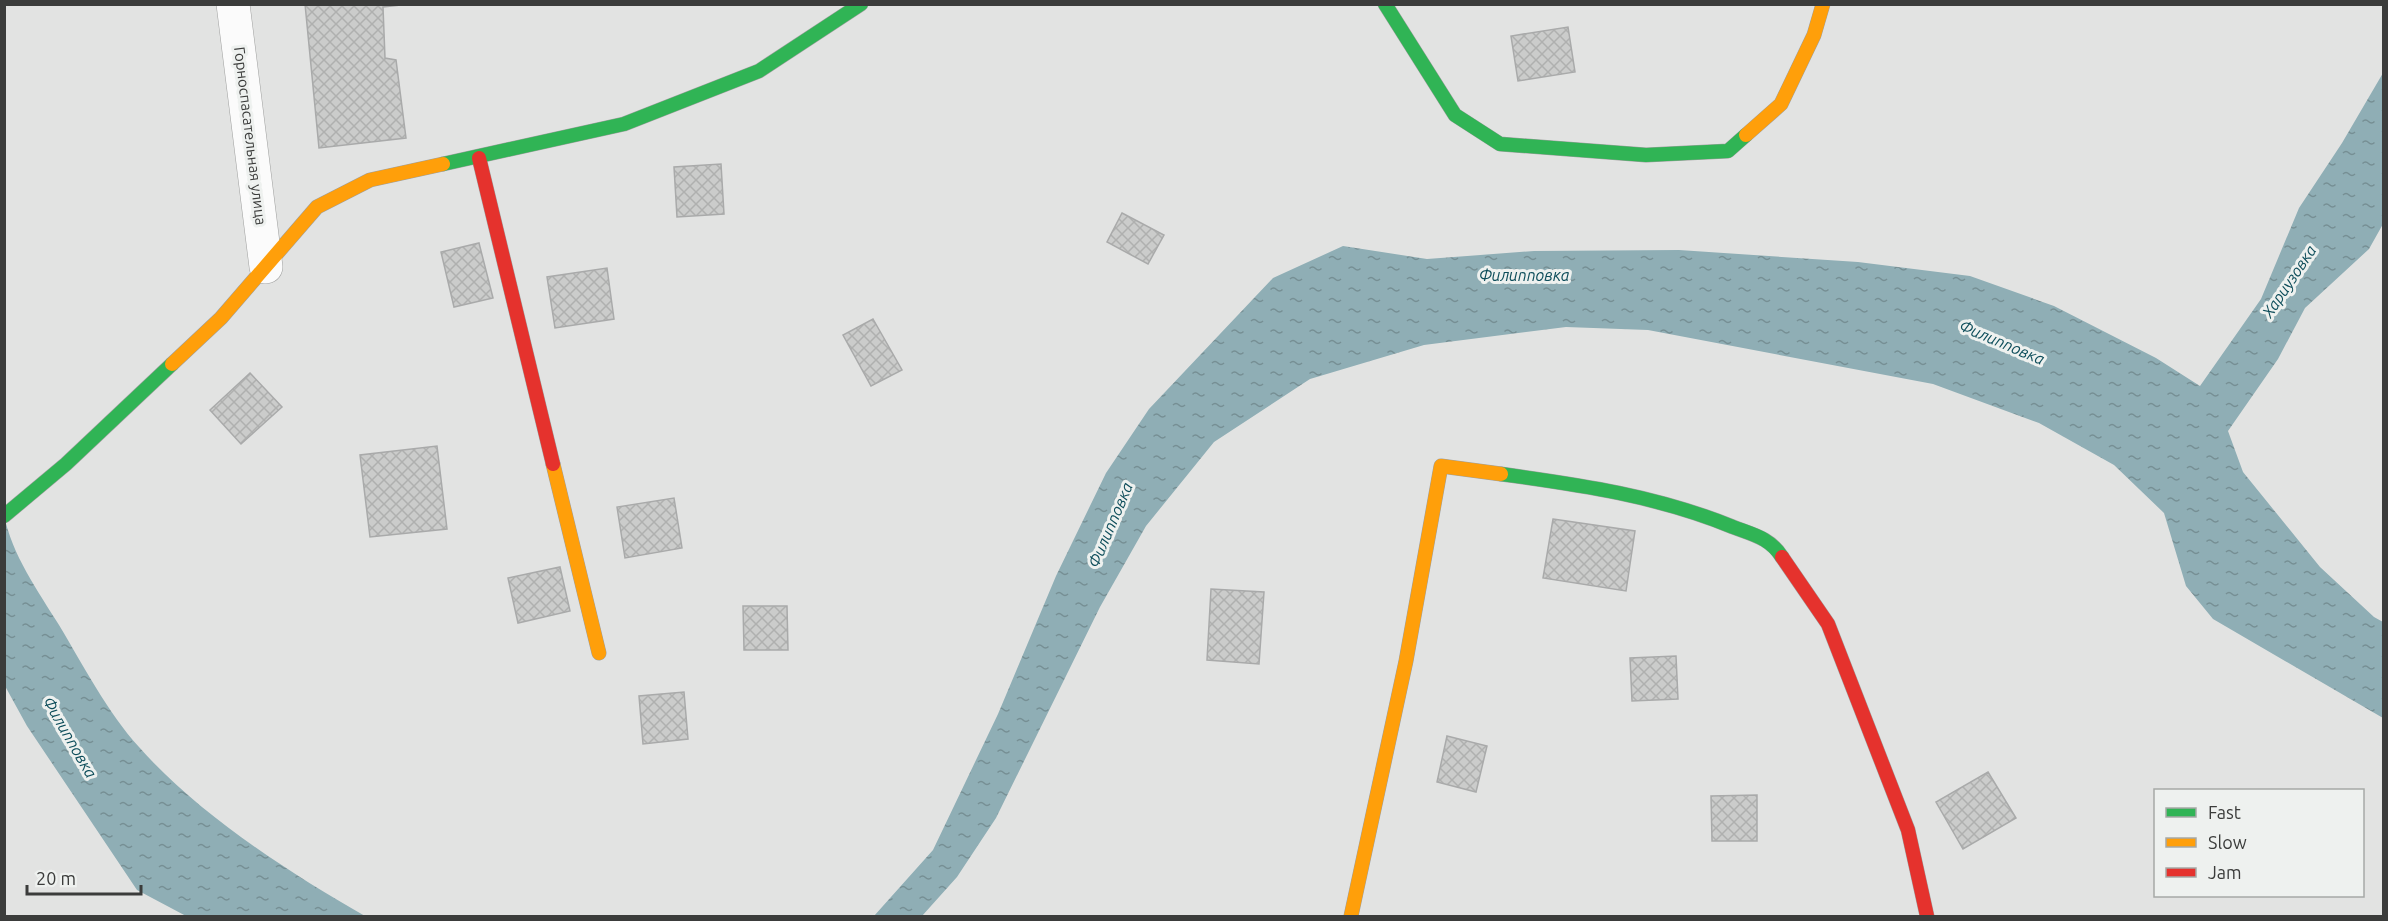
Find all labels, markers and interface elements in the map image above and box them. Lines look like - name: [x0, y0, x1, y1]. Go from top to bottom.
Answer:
- street label: Горноспасательная улица: [231, 46, 270, 226]
- water label: Хариузовка: [2258, 241, 2320, 321]
- water label: Филипповка: [1479, 266, 1570, 284]
- water label: Филипповка: [1957, 316, 2048, 368]
- water label: Филипповка: [1084, 479, 1136, 570]
- water label: Филипповка: [40, 693, 101, 781]
- legend: [2154, 789, 2364, 897]
- text: Fast: [2208, 802, 2241, 822]
- text: Slow: [2208, 832, 2247, 852]
- scale bar: [27, 858, 141, 896]
- text: Jam: [2208, 862, 2242, 882]
- text: 20 m: [36, 868, 76, 888]

